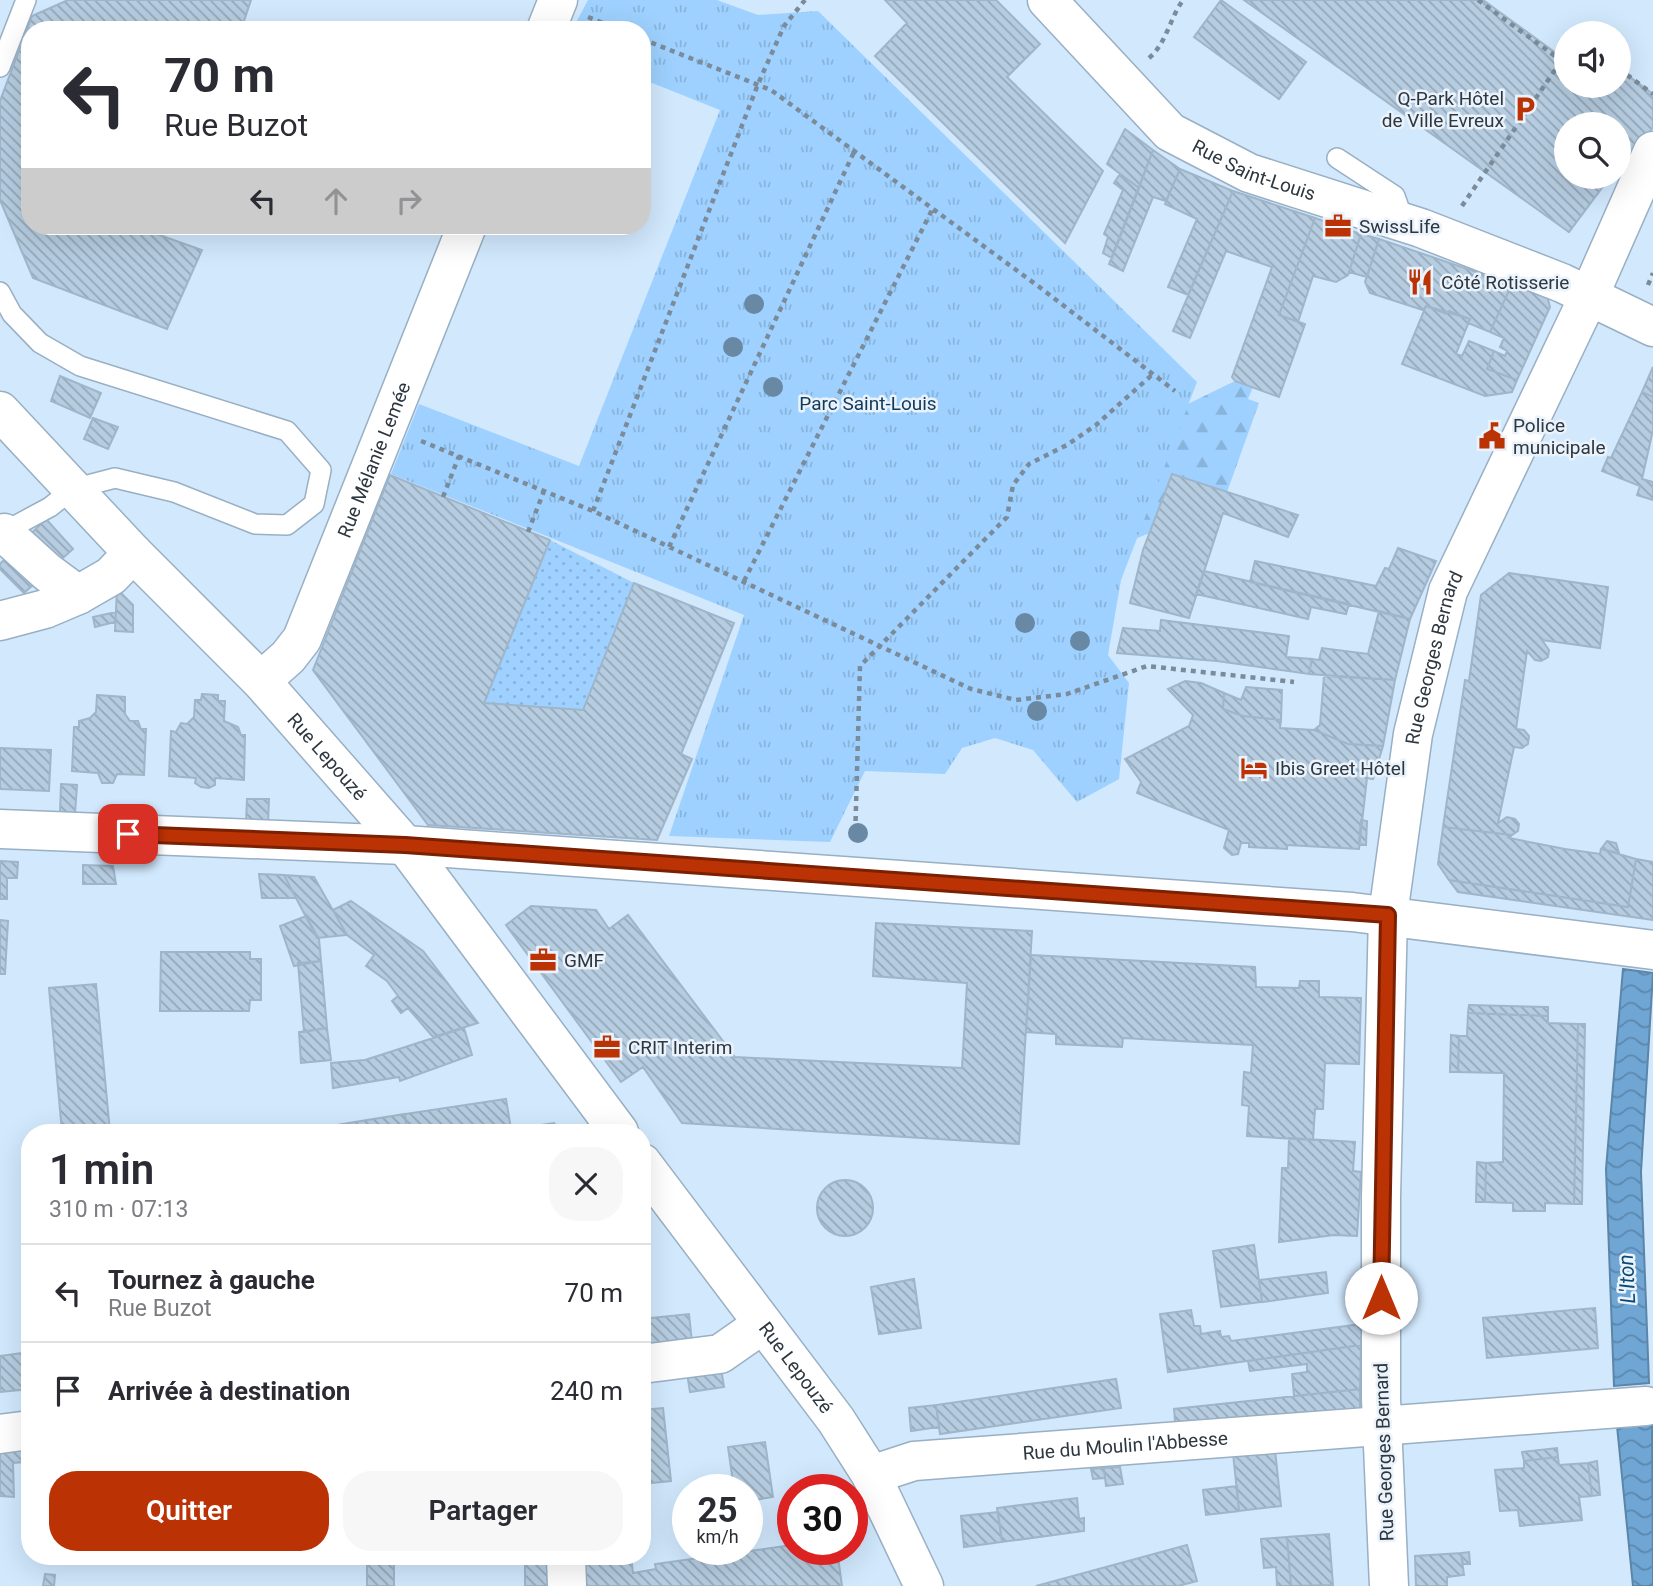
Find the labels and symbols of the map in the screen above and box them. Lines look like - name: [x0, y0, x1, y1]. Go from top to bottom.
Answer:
- place label: Q-Park Hôtel de Ville Evreux: [1382, 87, 1505, 132]
- parking icon: Q-Park Hôtel de Ville Evreux: [1510, 94, 1540, 124]
- street label: Rue Saint-Louis: [1189, 134, 1318, 205]
- office icon: SwissLife: [1323, 211, 1353, 241]
- place label: SwissLife: [1359, 215, 1440, 238]
- restaurant icon: Côté Rotisserie: [1405, 267, 1435, 297]
- place label: Côté Rotisserie: [1441, 271, 1569, 294]
- street label: Rue Mélanie Lemée: [332, 379, 415, 541]
- park label: Parc Saint-Louis: [799, 392, 937, 415]
- place label: Police municipale: [1513, 414, 1606, 459]
- public building icon: Police municipale: [1477, 421, 1507, 451]
- street label: Rue Georges Bernard: [1400, 567, 1467, 746]
- street label: Rue Lepouzé: [283, 708, 372, 805]
- hotel icon: Ibis Greet Hôtel: [1239, 753, 1269, 783]
- place label: Ibis Greet Hôtel: [1275, 757, 1406, 780]
- pin: [98, 804, 158, 864]
- office icon: GMF: [528, 945, 558, 975]
- place label: GMF: [564, 949, 604, 972]
- office icon: CRIT Interim: [592, 1032, 622, 1062]
- place label: CRIT Interim: [628, 1036, 732, 1059]
- water label: L'Iton: [1614, 1254, 1640, 1304]
- position arrow: [1344, 1261, 1418, 1335]
- street label: Rue Lepouzé: [754, 1317, 838, 1418]
- street label: Rue Georges Bernard: [1369, 1362, 1399, 1542]
- street label: Rue du Moulin l'Abbesse: [1022, 1426, 1229, 1464]
- speed limit sign: 30: [777, 1474, 868, 1565]

